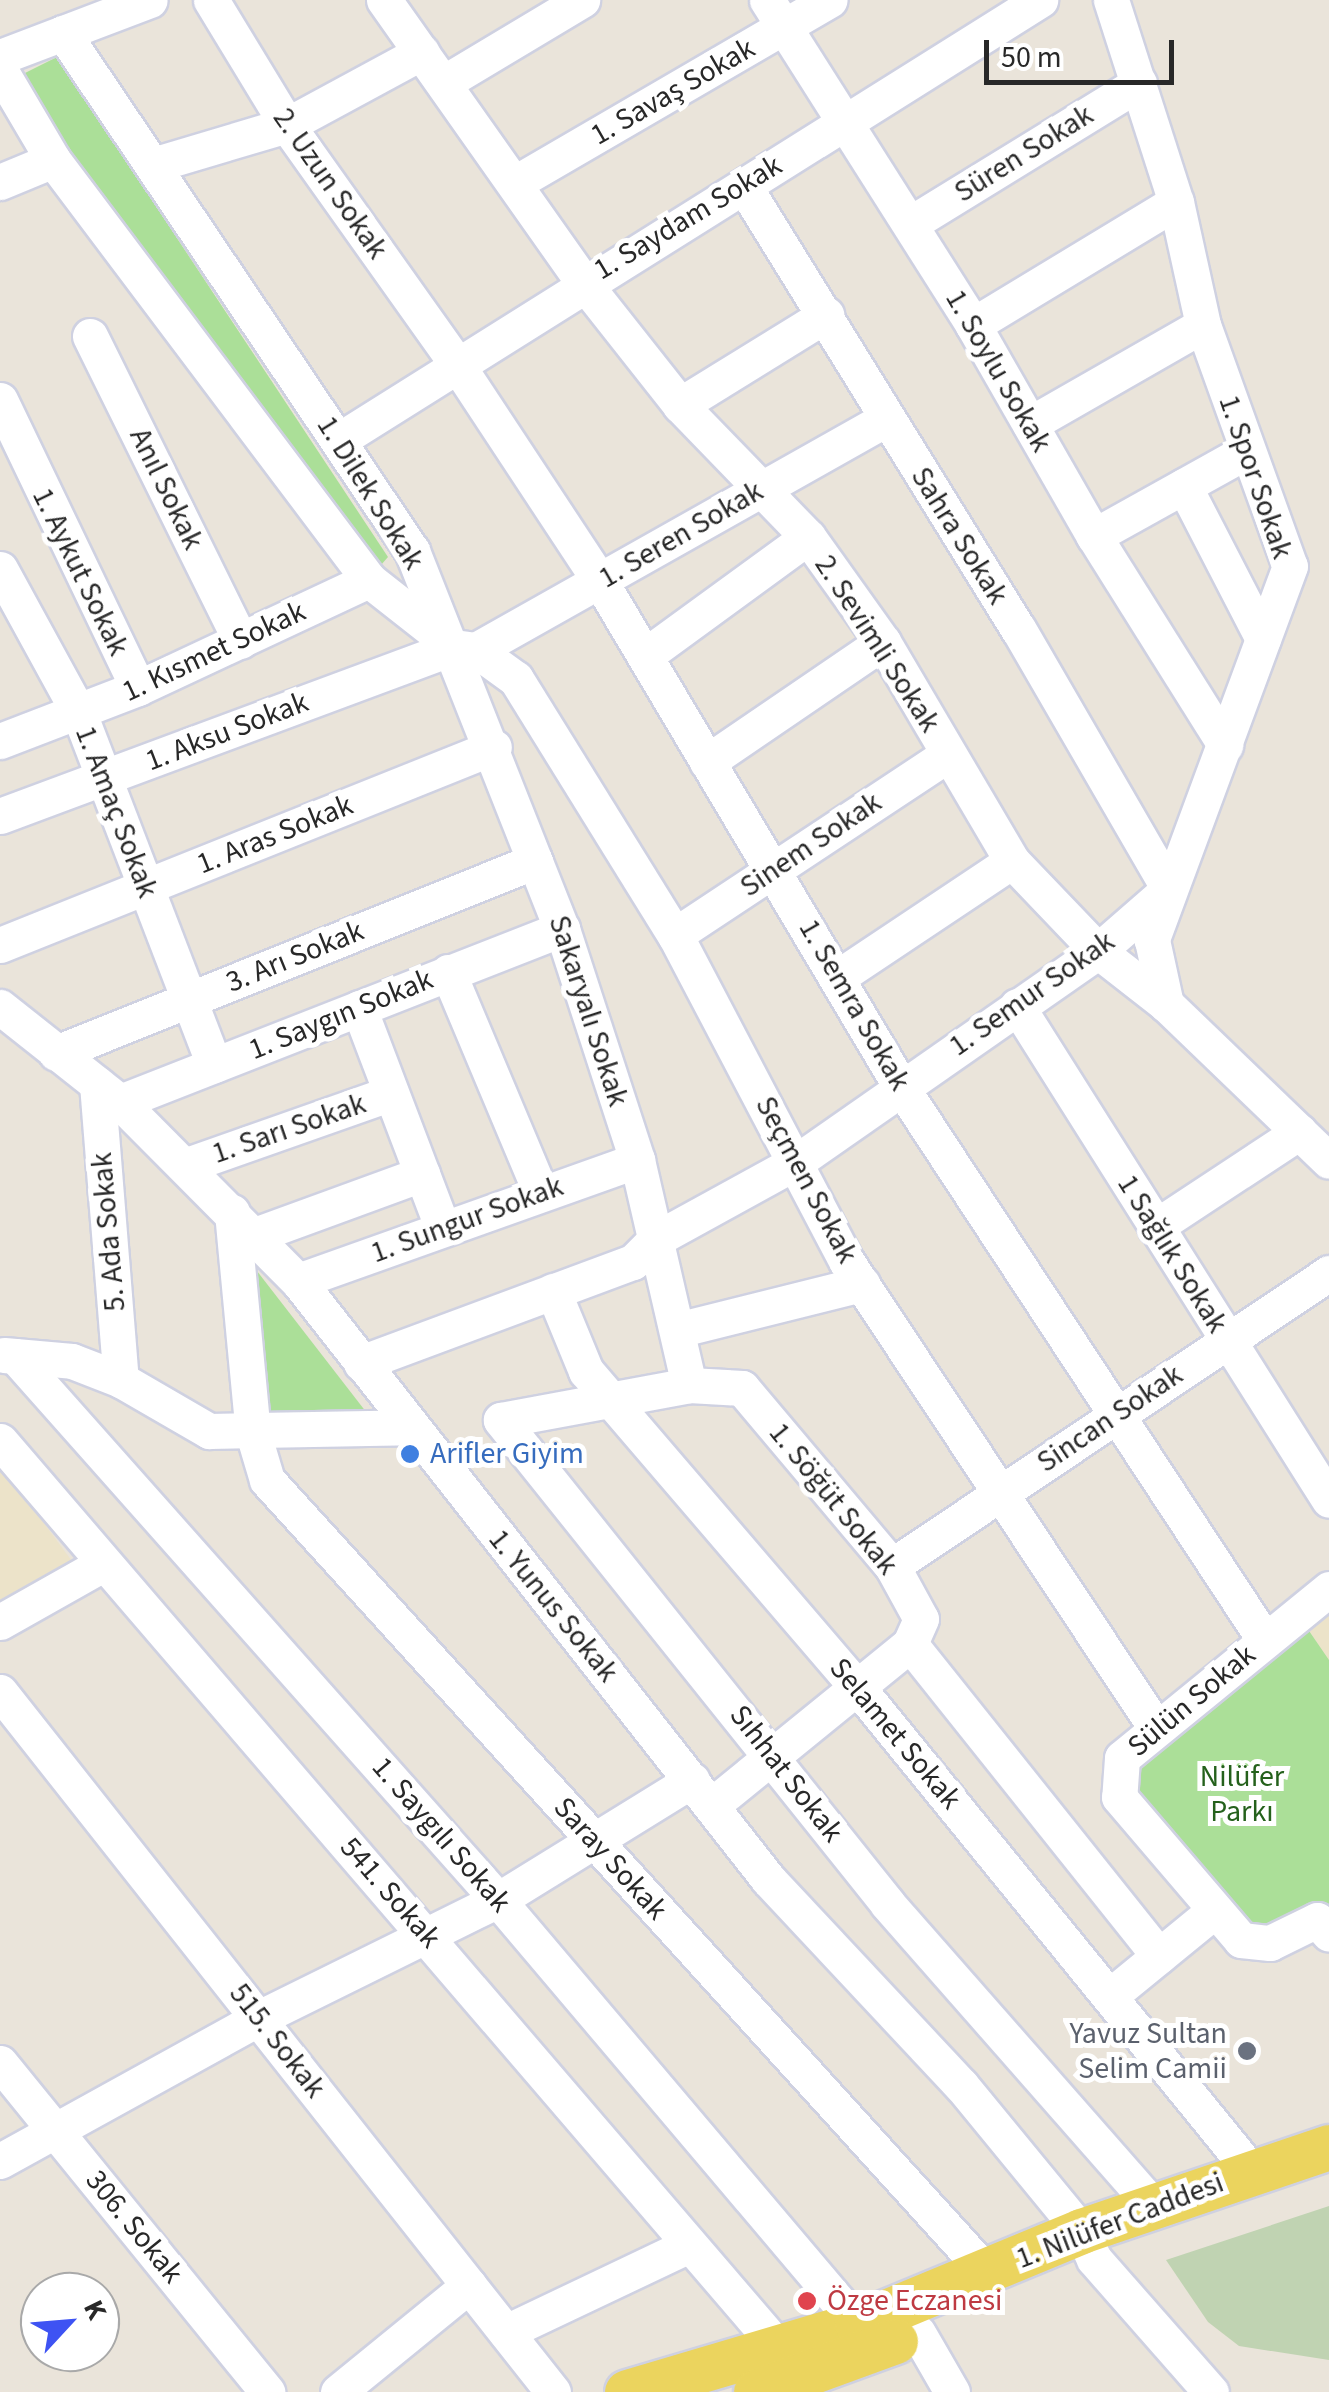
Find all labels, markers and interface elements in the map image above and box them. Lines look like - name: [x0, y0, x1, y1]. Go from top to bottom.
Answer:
- scale bar: [989, 20, 1179, 82]
- street label: 1. Savaş Sokak: [585, 31, 761, 153]
- text: 50 m: [1001, 36, 1062, 79]
- street label: Süren Sokak: [948, 97, 1100, 211]
- street label: 2. Uzun Sokak: [265, 102, 395, 266]
- street label: 1. Saydam Sokak: [588, 148, 788, 288]
- street label: 1. Soylu Sokak: [937, 283, 1059, 459]
- street label: 1. Spor Sokak: [1210, 391, 1300, 563]
- street label: 1. Dilek Sokak: [309, 410, 431, 576]
- street label: Anıl Sokak: [121, 422, 211, 556]
- street label: Sahra Sokak: [903, 461, 1015, 611]
- street label: 1. Seren Sokak: [593, 474, 769, 596]
- street label: 1. Aykut Sokak: [24, 482, 136, 662]
- street label: 2. Sevimli Sokak: [806, 549, 948, 739]
- street label: 1. Kısmet Sokak: [117, 594, 311, 710]
- street label: 1. Aksu Sokak: [141, 685, 313, 779]
- street label: 1. Amaç Sokak: [67, 721, 165, 903]
- street label: Sinem Sokak: [734, 785, 888, 905]
- street label: 1. Aras Sokak: [192, 787, 358, 883]
- street label: Sakaryalı Sokak: [540, 911, 636, 1111]
- street label: 3. Arı Sokak: [221, 913, 369, 1001]
- street label: 1. Semra Sokak: [790, 913, 918, 1097]
- street label: 1. Semur Sokak: [942, 924, 1122, 1064]
- street label: 1. Saygın Sokak: [244, 962, 438, 1068]
- street label: 1. Sarı Sokak: [207, 1086, 371, 1172]
- street label: Seçmen Sokak: [747, 1091, 865, 1269]
- street label: 5. Ada Sokak: [84, 1151, 134, 1313]
- street label: 1 Sağlık Sokak: [1109, 1168, 1235, 1340]
- street label: 1. Sungur Sokak: [366, 1169, 568, 1271]
- street label: Sincan Sokak: [1030, 1357, 1190, 1481]
- street label: 1. Söğüt Sokak: [761, 1416, 905, 1582]
- place label: Arifler Giyim: [430, 1436, 584, 1472]
- marker: Arifler Giyim: [399, 1443, 421, 1465]
- street label: 1. Yunus Sokak: [480, 1522, 626, 1690]
- street label: Sülün Sokak: [1121, 1637, 1263, 1765]
- street label: Selamet Sokak: [821, 1651, 969, 1817]
- street label: Sıhhat Sokak: [721, 1698, 851, 1850]
- street label: 1. Saygılı Sokak: [364, 1750, 518, 1920]
- park label: Nilüfer Parkı: [1200, 1759, 1284, 1830]
- street label: Saray Sokak: [546, 1790, 674, 1928]
- street label: 541. Sokak: [332, 1830, 448, 1956]
- street label: 515. Sokak: [221, 1977, 333, 2105]
- place label: Yavuz Sultan Selim Camii: [1070, 2016, 1227, 2086]
- marker: Yavuz Sultan Selim Camii: [1236, 2040, 1258, 2062]
- street label: 306. Sokak: [78, 2163, 190, 2291]
- street label: 1. Nilüfer Caddesi: [1011, 2165, 1229, 2277]
- north arrow: [20, 2272, 120, 2372]
- place label: Özge Eczanesi: [827, 2283, 1002, 2319]
- marker: Özge Eczanesi: [796, 2290, 818, 2312]
- text: K: [73, 2293, 117, 2326]

